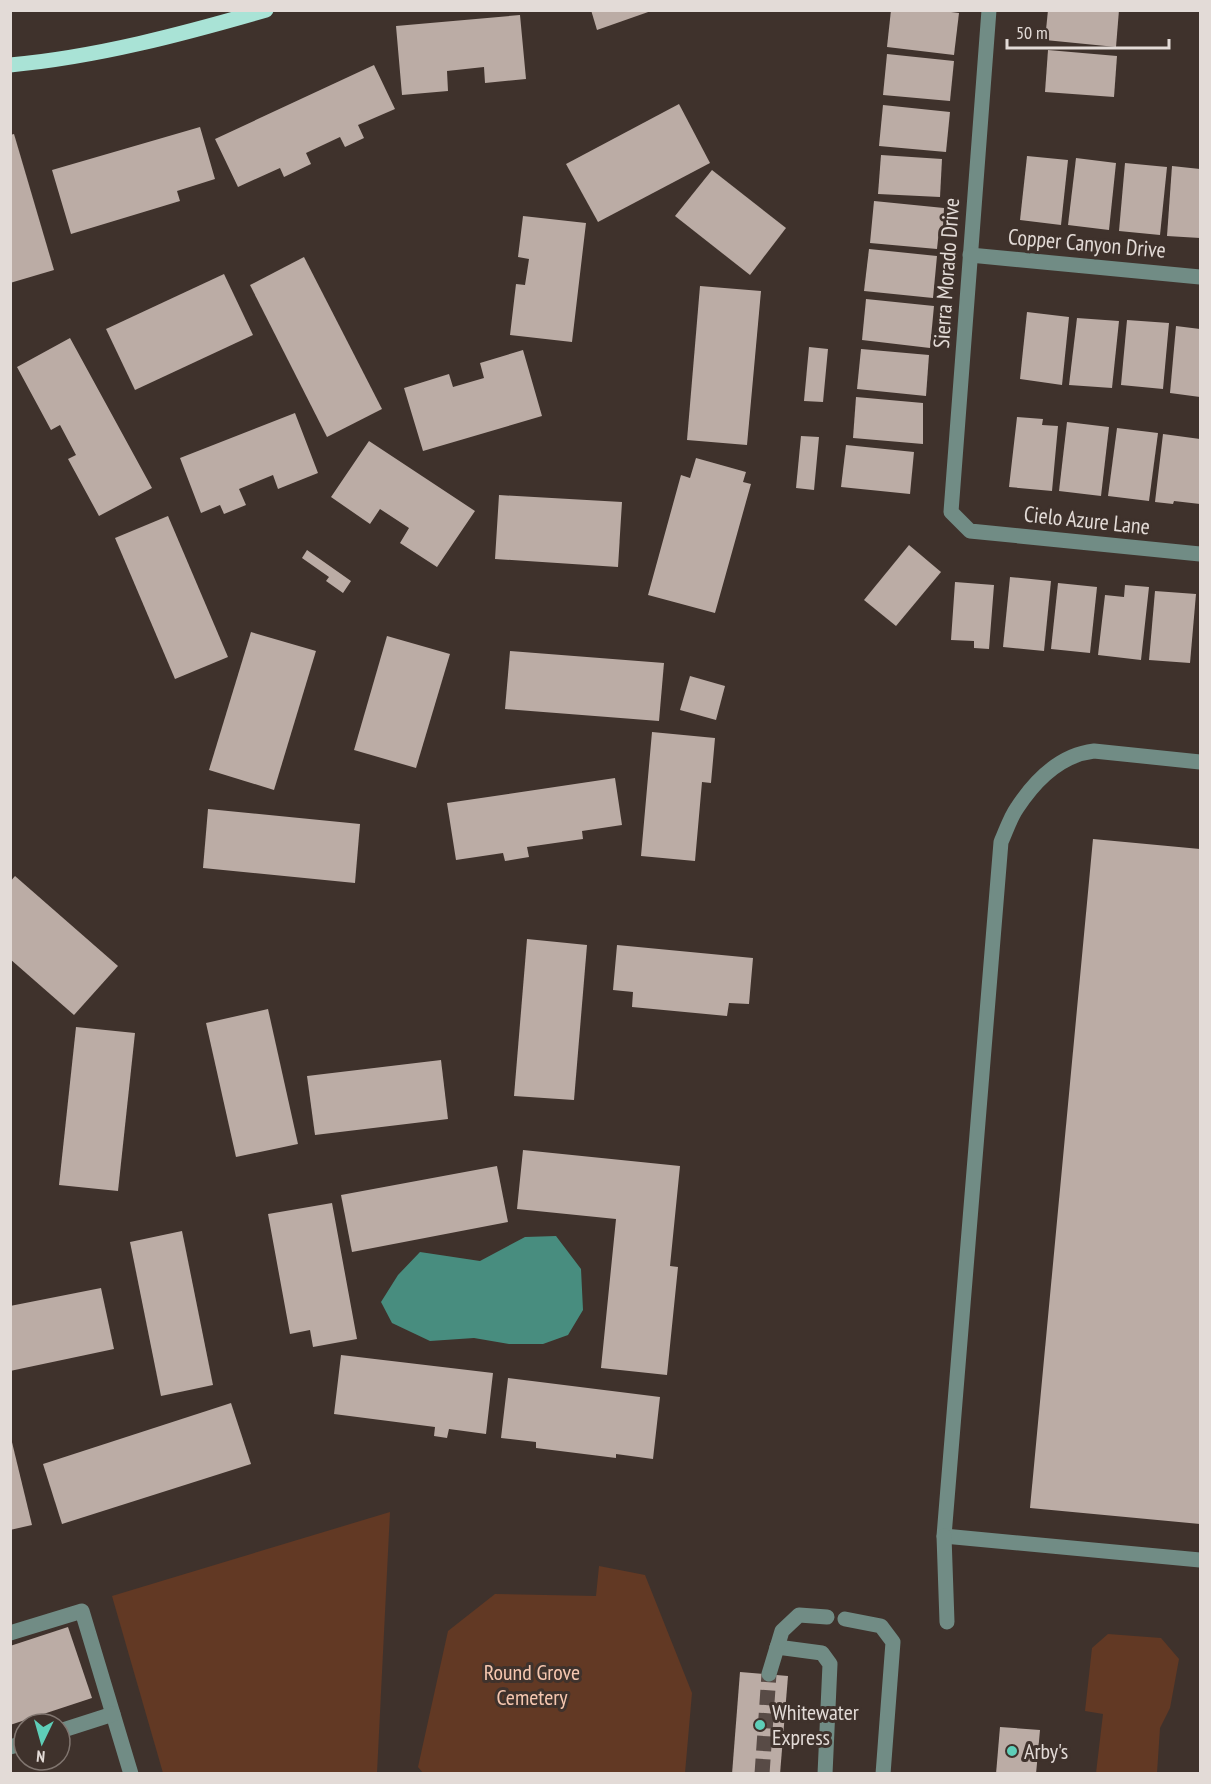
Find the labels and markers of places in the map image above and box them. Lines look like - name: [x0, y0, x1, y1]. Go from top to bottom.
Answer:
- place label: Whitewater Express: [772, 1698, 859, 1751]
- marker: Whitewater Express: [753, 1718, 767, 1732]
- place label: Arby's: [1024, 1737, 1068, 1765]
- marker: Arby's: [1005, 1744, 1019, 1758]

